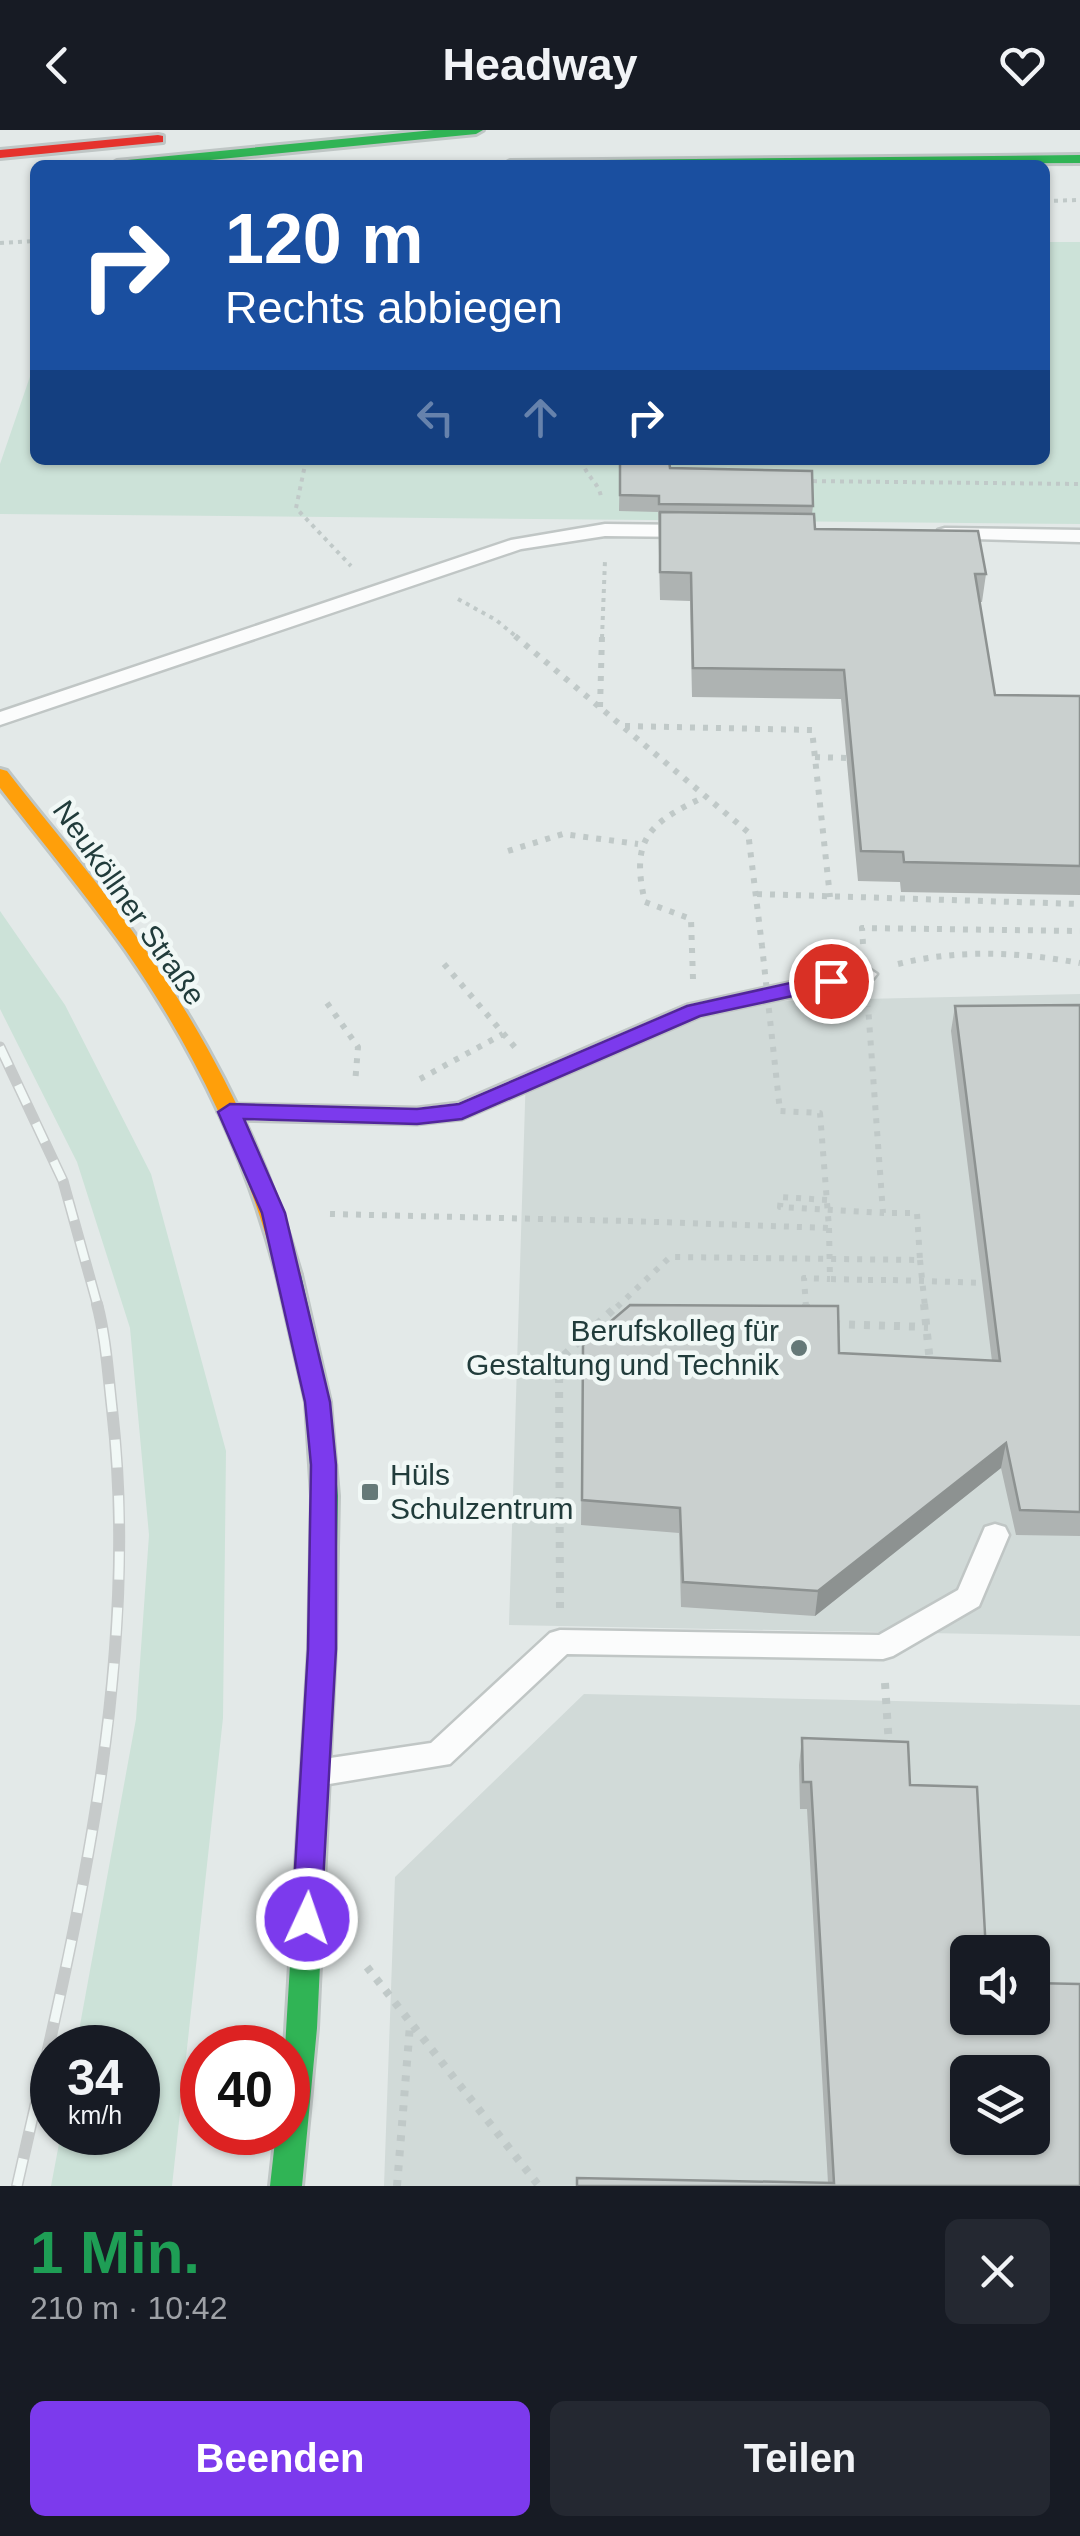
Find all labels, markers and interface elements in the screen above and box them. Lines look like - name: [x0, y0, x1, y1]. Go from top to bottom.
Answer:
- icon: back: [30, 38, 85, 93]
- icon: heart: [995, 38, 1050, 93]
- text: Headway: [442, 39, 638, 90]
- icon: right: [60, 200, 190, 330]
- text: 120 m: [225, 200, 423, 278]
- text: Rechts abbiegen: [225, 282, 563, 333]
- icon: left: [408, 390, 463, 445]
- icon: ahead: [513, 390, 568, 445]
- icon: right: [618, 390, 673, 445]
- street label: Neuköllner Straße: [47, 794, 212, 1011]
- pin: [789, 939, 874, 1024]
- icon: arrive: [804, 954, 859, 1009]
- place label: Berufskolleg für Gestaltung und Technik: [466, 1314, 780, 1381]
- marker: Berufskolleg für Gestaltung und Technik: [788, 1337, 810, 1359]
- place label: Hüls Schulzentrum: [390, 1458, 573, 1525]
- marker: Hüls Schulzentrum: [359, 1481, 381, 1503]
- position arrow: [255, 1867, 359, 1971]
- map controls: [950, 1935, 1050, 2155]
- button: sound: [950, 1935, 1050, 2035]
- speed limit sign: 40: [180, 2025, 310, 2155]
- text: 34: [67, 2050, 123, 2106]
- button: layers: [950, 2055, 1050, 2155]
- text: km/h: [68, 2101, 122, 2129]
- text: 1 Min.: [30, 2219, 200, 2286]
- button: close: [945, 2219, 1050, 2324]
- text: 210 m · 10:42: [30, 2290, 227, 2326]
- button: Beenden: [30, 2401, 530, 2516]
- button: Teilen: [550, 2401, 1050, 2516]

